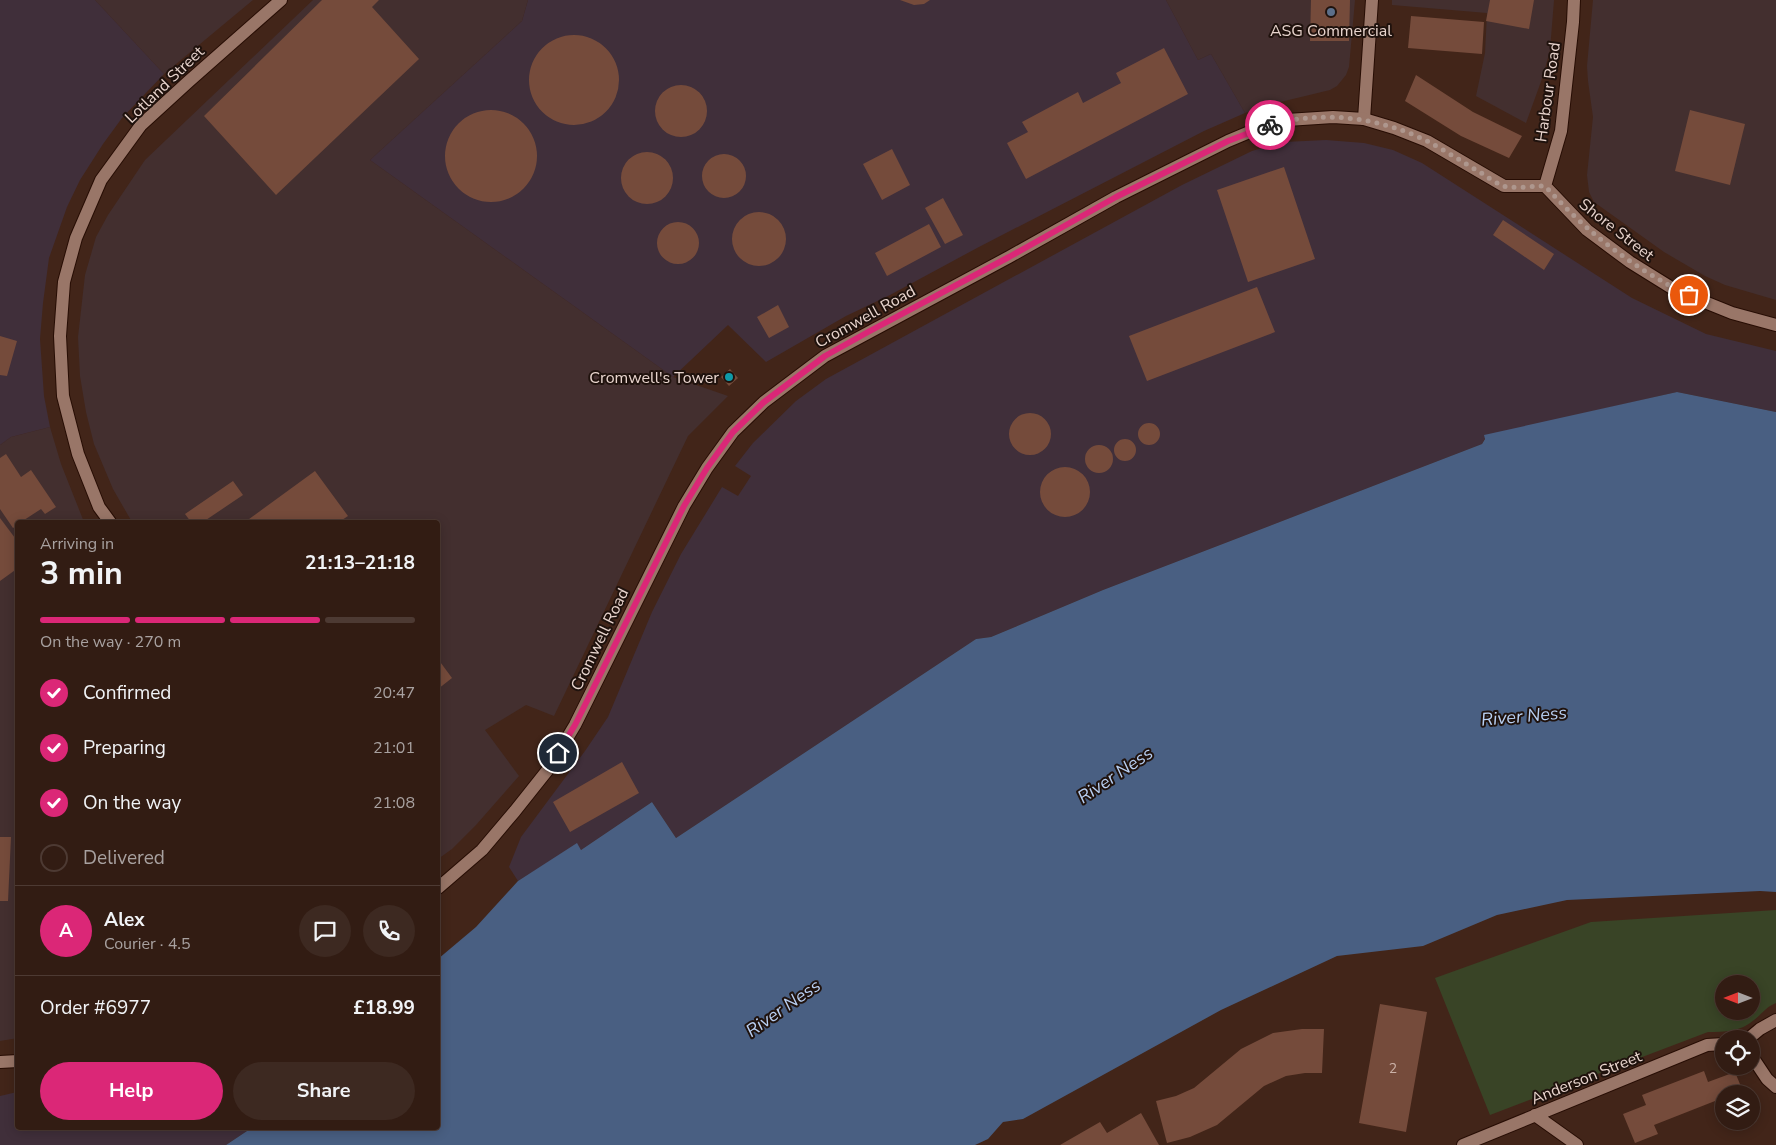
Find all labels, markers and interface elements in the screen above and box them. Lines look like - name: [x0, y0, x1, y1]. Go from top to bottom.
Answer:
- marker: ASG Commercial: [1325, 6, 1337, 18]
- place label: ASG Commercial: [1270, 20, 1392, 42]
- street label: Lotland Street: [120, 41, 209, 128]
- street label: Harbour Road: [1530, 41, 1566, 144]
- courier: [1245, 100, 1295, 150]
- icon: bike: [1256, 111, 1284, 139]
- street label: Shore Street: [1574, 193, 1659, 266]
- pin: [1668, 274, 1710, 316]
- street label: Cromwell Road: [811, 280, 920, 354]
- icon: bag: [1675, 281, 1703, 309]
- place label: Cromwell's Tower: [589, 367, 719, 389]
- marker: Cromwell's Tower: [723, 371, 735, 383]
- text: Arriving in: [40, 533, 114, 555]
- text: 21:13–21:18: [305, 550, 415, 576]
- text: 3 min: [40, 552, 123, 595]
- street label: Cromwell Road: [566, 584, 634, 694]
- text: On the way · 270 m: [40, 631, 181, 653]
- icon: check: [40, 679, 68, 707]
- text: Confirmed: [83, 680, 171, 706]
- text: 20:47: [373, 682, 415, 704]
- water label: River Ness: [1480, 700, 1568, 732]
- pin: [537, 732, 579, 774]
- icon: check: [40, 734, 68, 762]
- text: Preparing: [83, 735, 166, 761]
- text: 21:01: [373, 737, 415, 759]
- icon: home: [544, 739, 572, 767]
- water label: River Ness: [1073, 741, 1157, 809]
- icon: check: [40, 789, 68, 817]
- text: On the way: [83, 790, 181, 816]
- text: 21:08: [373, 792, 415, 814]
- text: Delivered: [83, 845, 165, 871]
- button: chat: [299, 905, 351, 957]
- button: phone: [363, 905, 415, 957]
- text: Alex: [104, 907, 145, 933]
- text: A: [59, 918, 73, 944]
- text: Courier · 4.5: [104, 933, 190, 955]
- water label: River Ness: [741, 973, 825, 1043]
- north arrow: [1715, 975, 1760, 1020]
- map controls: [1715, 975, 1760, 1130]
- text: Order #6977: [40, 995, 151, 1021]
- text: £18.99: [353, 995, 415, 1021]
- button: locate: [1715, 1030, 1760, 1075]
- street label: Anderson Street: [1528, 1046, 1645, 1110]
- house number: 2: [1389, 1059, 1397, 1078]
- button: Help: [40, 1062, 223, 1120]
- button: Share: [233, 1062, 415, 1120]
- button: layers: [1715, 1085, 1760, 1130]

